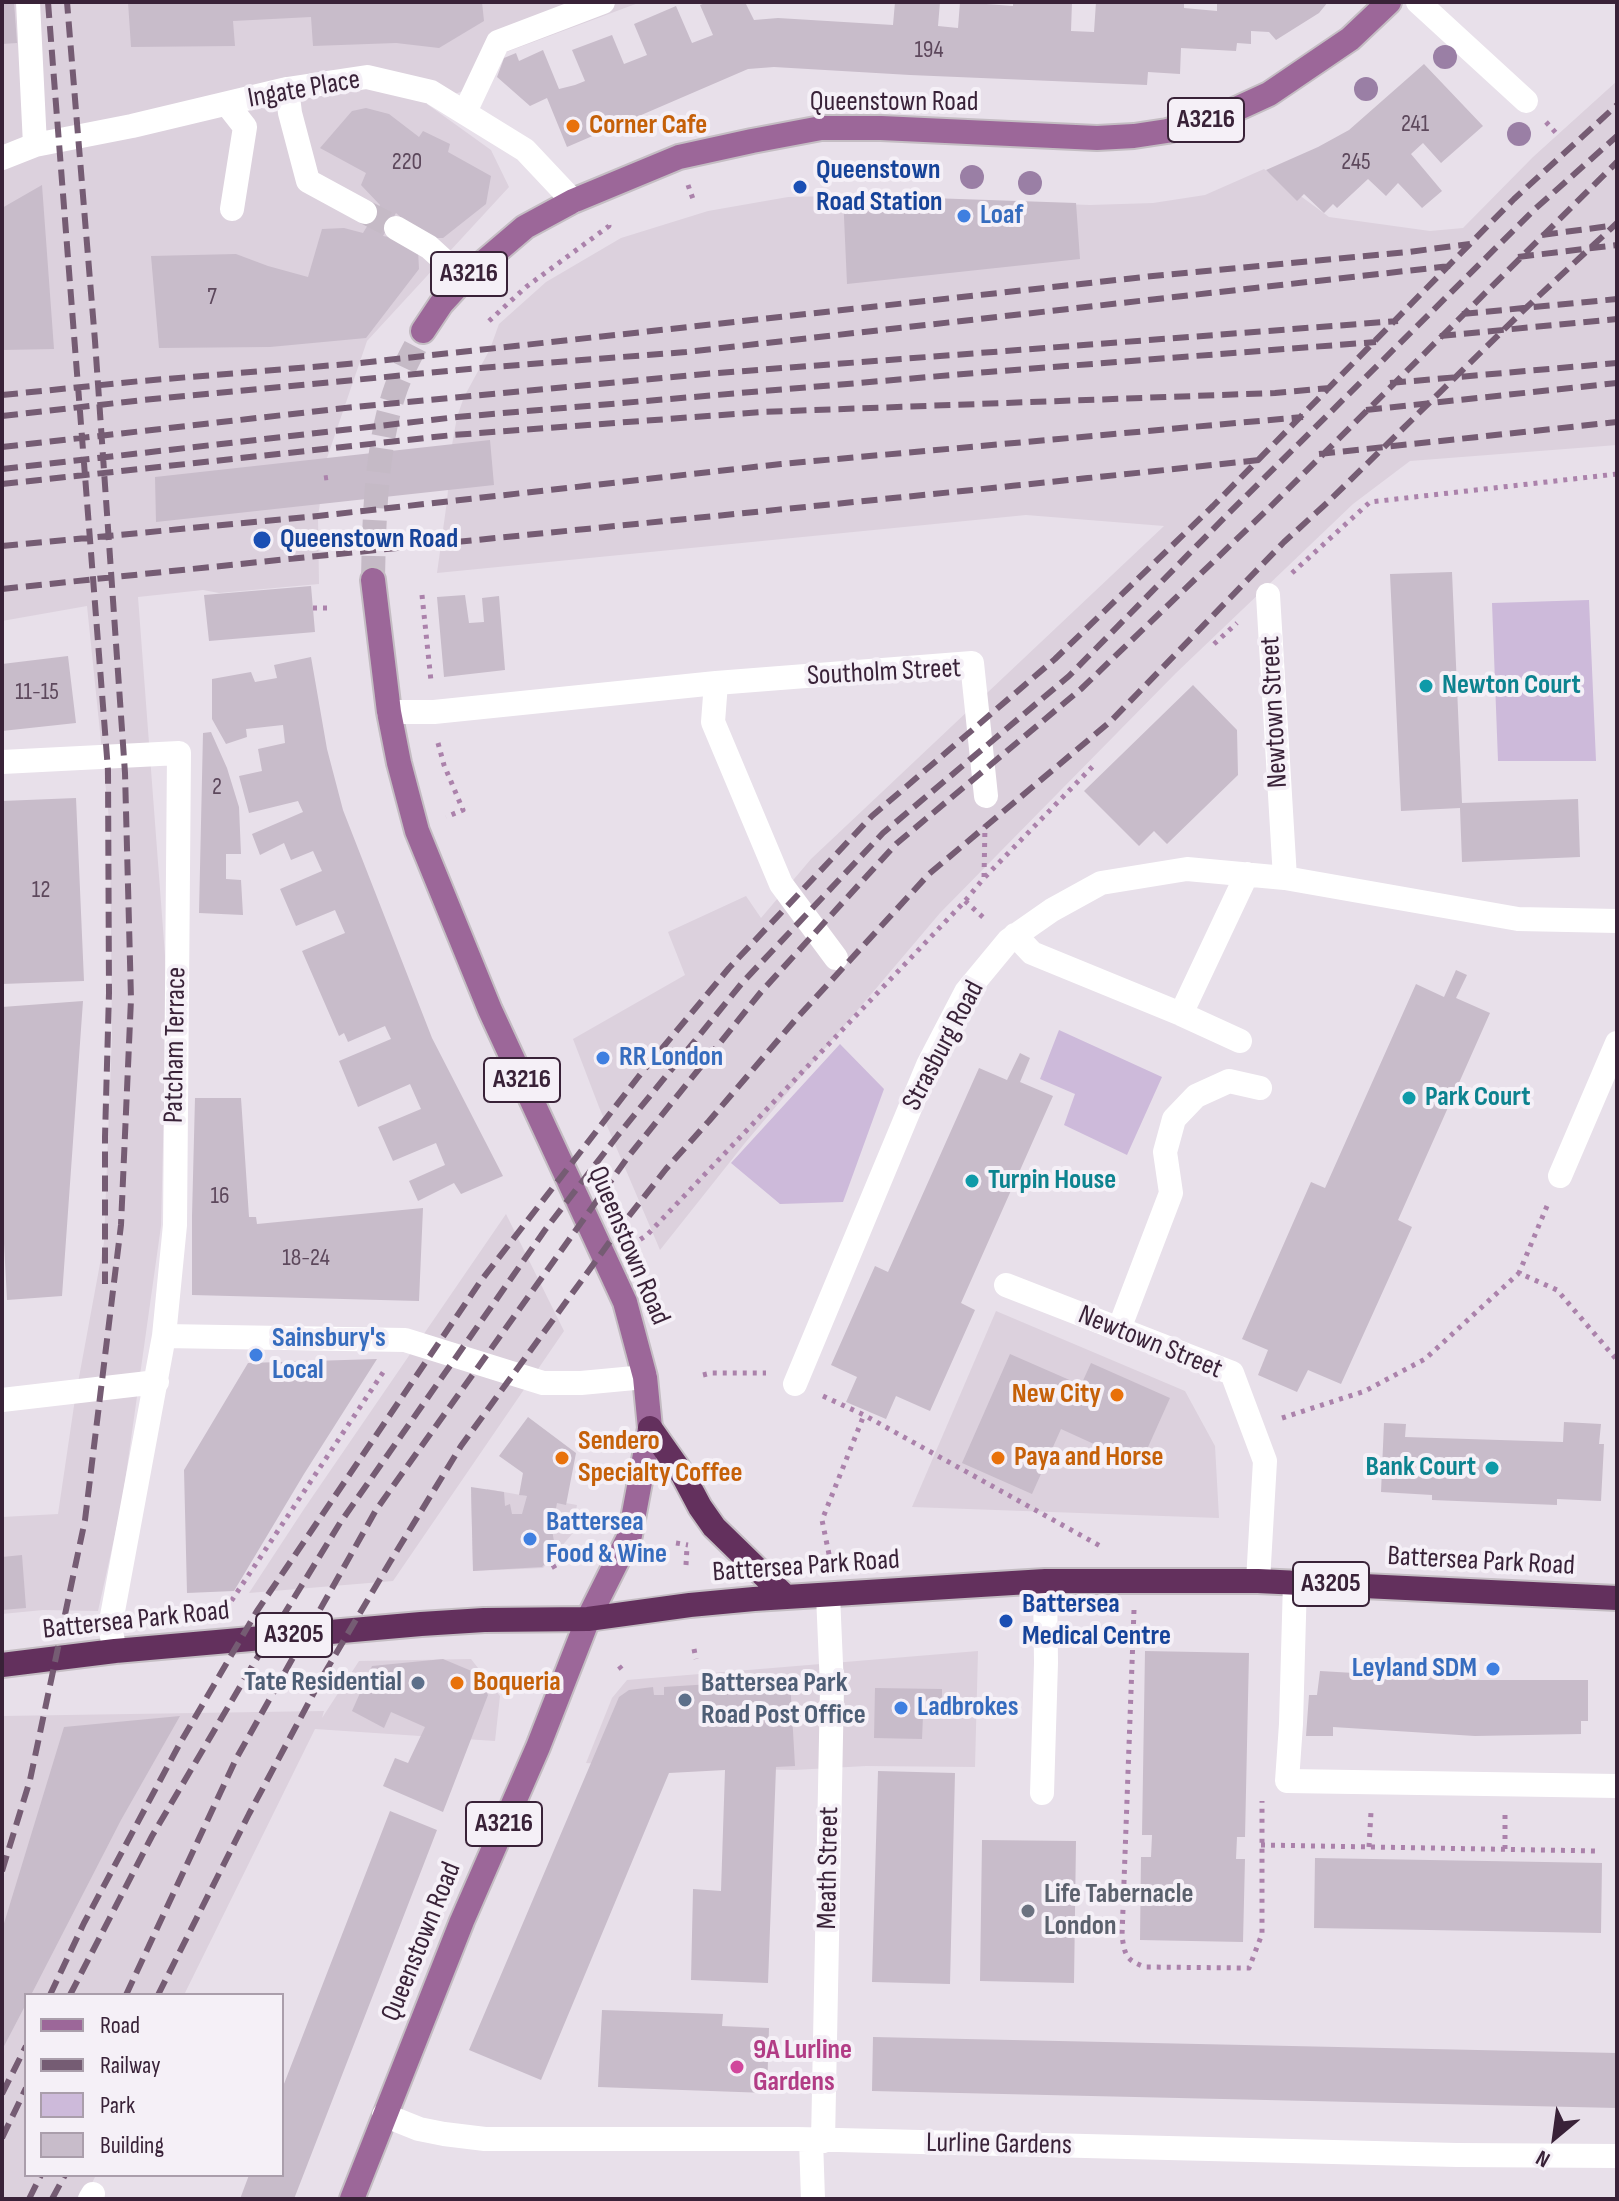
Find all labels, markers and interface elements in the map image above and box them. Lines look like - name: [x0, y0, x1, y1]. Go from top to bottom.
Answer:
- house number: 194: [914, 37, 944, 65]
- street label: Ingate Place: [245, 64, 363, 116]
- street label: Queenstown Road: [810, 86, 978, 120]
- road number: A3216: [1168, 98, 1244, 142]
- place label: Corner Cafe: [589, 109, 707, 143]
- house number: 241: [1401, 111, 1429, 139]
- marker: Corner Cafe: [564, 117, 582, 135]
- house number: 220: [392, 149, 422, 177]
- house number: 245: [1341, 149, 1371, 177]
- place label: Queenstown Road Station: [816, 154, 943, 220]
- marker: Queenstown Road Station: [791, 178, 809, 196]
- place label: Loaf: [980, 199, 1023, 233]
- marker: Loaf: [955, 207, 973, 225]
- road number: A3216: [431, 252, 507, 296]
- house number: 7: [207, 284, 217, 312]
- place label: Queenstown Road: [280, 523, 458, 557]
- marker: Queenstown Road: [251, 529, 273, 551]
- street label: Newtown Street: [1254, 635, 1296, 789]
- street label: Southolm Street: [806, 652, 962, 694]
- place label: Newton Court: [1442, 669, 1581, 703]
- marker: Newton Court: [1417, 677, 1435, 695]
- house number: 11-15: [15, 679, 59, 707]
- house number: 2: [212, 774, 222, 802]
- house number: 12: [32, 877, 50, 905]
- street label: Patcham Terrace: [158, 966, 194, 1124]
- street label: Strasburg Road: [896, 976, 992, 1116]
- place label: RR London: [619, 1041, 723, 1075]
- marker: RR London: [594, 1049, 612, 1067]
- road number: A3216: [484, 1058, 560, 1102]
- place label: Park Court: [1425, 1081, 1531, 1115]
- marker: Park Court: [1400, 1089, 1418, 1107]
- street label: Queenstown Road: [580, 1162, 676, 1330]
- place label: Turpin House: [988, 1164, 1116, 1198]
- marker: Turpin House: [963, 1172, 981, 1190]
- house number: 16: [211, 1183, 229, 1211]
- house number: 18-24: [282, 1245, 330, 1273]
- street label: Newtown Street: [1073, 1299, 1227, 1387]
- place label: Sainsbury's Local: [272, 1322, 386, 1388]
- marker: Sainsbury's Local: [247, 1346, 265, 1364]
- place label: New City: [1012, 1378, 1101, 1412]
- marker: New City: [1108, 1386, 1126, 1404]
- place label: Sendero Specialty Coffee: [578, 1425, 742, 1491]
- place label: Paya and Horse: [1014, 1441, 1163, 1475]
- marker: Sendero Specialty Coffee: [553, 1449, 571, 1467]
- marker: Paya and Horse: [989, 1449, 1007, 1467]
- place label: Bank Court: [1366, 1451, 1476, 1485]
- marker: Bank Court: [1483, 1459, 1501, 1477]
- place label: Battersea Food & Wine: [546, 1506, 667, 1572]
- marker: Battersea Food & Wine: [521, 1530, 539, 1548]
- street label: Battersea Park Road: [1386, 1540, 1576, 1584]
- street label: Battersea Park Road: [711, 1544, 901, 1590]
- road number: A3205: [1293, 1562, 1369, 1606]
- place label: Battersea Medical Centre: [1022, 1588, 1171, 1654]
- street label: Battersea Park Road: [41, 1594, 231, 1648]
- marker: Battersea Medical Centre: [997, 1612, 1015, 1630]
- road number: A3205: [256, 1613, 332, 1657]
- place label: Leyland SDM: [1352, 1652, 1477, 1686]
- marker: Leyland SDM: [1484, 1660, 1502, 1678]
- place label: Tate Residential: [244, 1666, 402, 1700]
- place label: Boqueria: [473, 1666, 561, 1700]
- place label: Battersea Park Road Post Office: [701, 1667, 866, 1733]
- marker: Tate Residential: [409, 1674, 427, 1692]
- marker: Boqueria: [448, 1674, 466, 1692]
- marker: Battersea Park Road Post Office: [676, 1691, 694, 1709]
- place label: Ladbrokes: [917, 1691, 1019, 1725]
- marker: Ladbrokes: [892, 1699, 910, 1717]
- road number: A3216: [466, 1802, 542, 1846]
- street label: Meath Street: [811, 1806, 847, 1930]
- street label: Queenstown Road: [375, 1858, 469, 2026]
- place label: Life Tabernacle London: [1044, 1878, 1193, 1944]
- marker: Life Tabernacle London: [1019, 1902, 1037, 1920]
- legend: [24, 1993, 284, 2177]
- text: Road: [100, 2011, 140, 2040]
- place label: 9A Lurline Gardens: [753, 2034, 852, 2100]
- text: Railway: [100, 2051, 160, 2080]
- marker: 9A Lurline Gardens: [728, 2058, 746, 2076]
- text: Park: [100, 2091, 135, 2120]
- north arrow: [1515, 2097, 1595, 2177]
- street label: Lurline Gardens: [926, 2127, 1072, 2163]
- text: Building: [100, 2131, 164, 2160]
- text: N: [1531, 2144, 1555, 2173]

